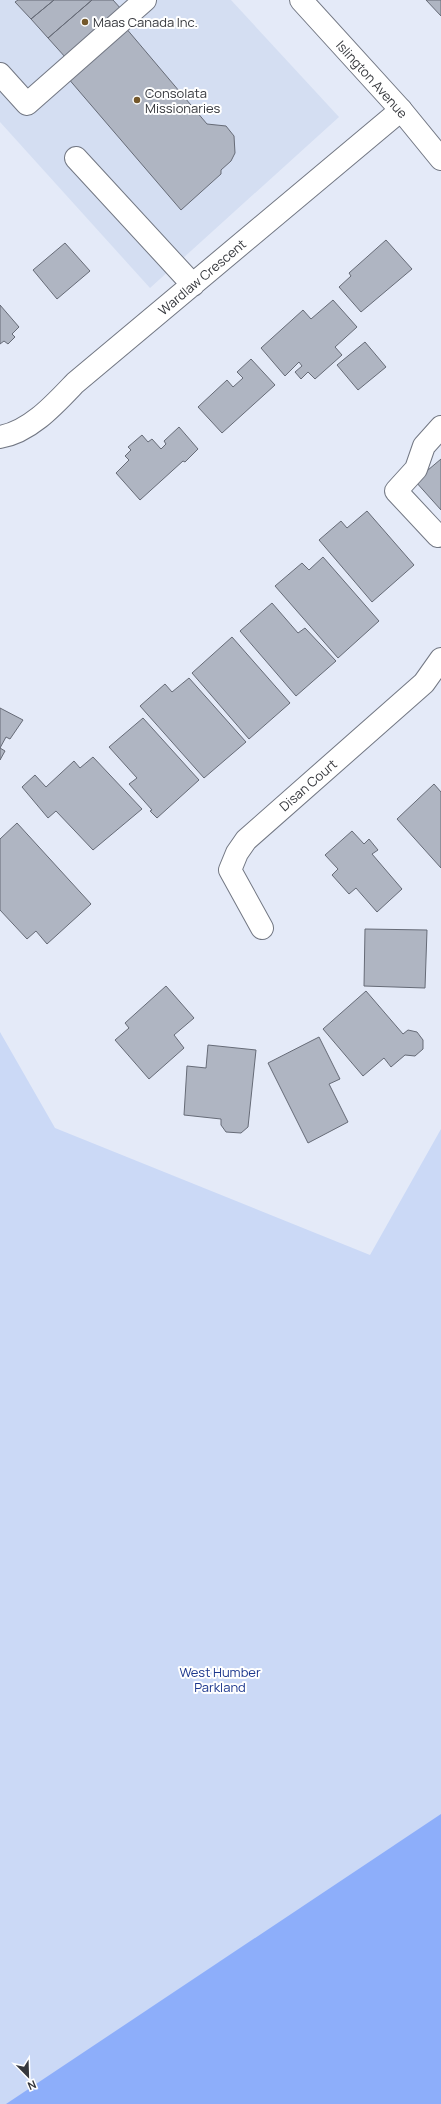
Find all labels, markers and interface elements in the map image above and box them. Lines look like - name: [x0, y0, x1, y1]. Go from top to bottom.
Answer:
- place label: Maas Canada Inc.: [93, 13, 198, 31]
- marker: Maas Canada Inc.: [80, 17, 90, 27]
- street label: Islington Avenue: [332, 36, 412, 122]
- place label: Consolata Missionaries: [145, 84, 221, 117]
- marker: Consolata Missionaries: [132, 95, 142, 105]
- street label: Wardlaw Crescent: [154, 235, 250, 319]
- street label: Disan Court: [275, 755, 341, 815]
- park label: West Humber Parkland: [179, 1663, 261, 1696]
- north arrow: [8, 2056, 48, 2096]
- text: N: [25, 2077, 39, 2094]

